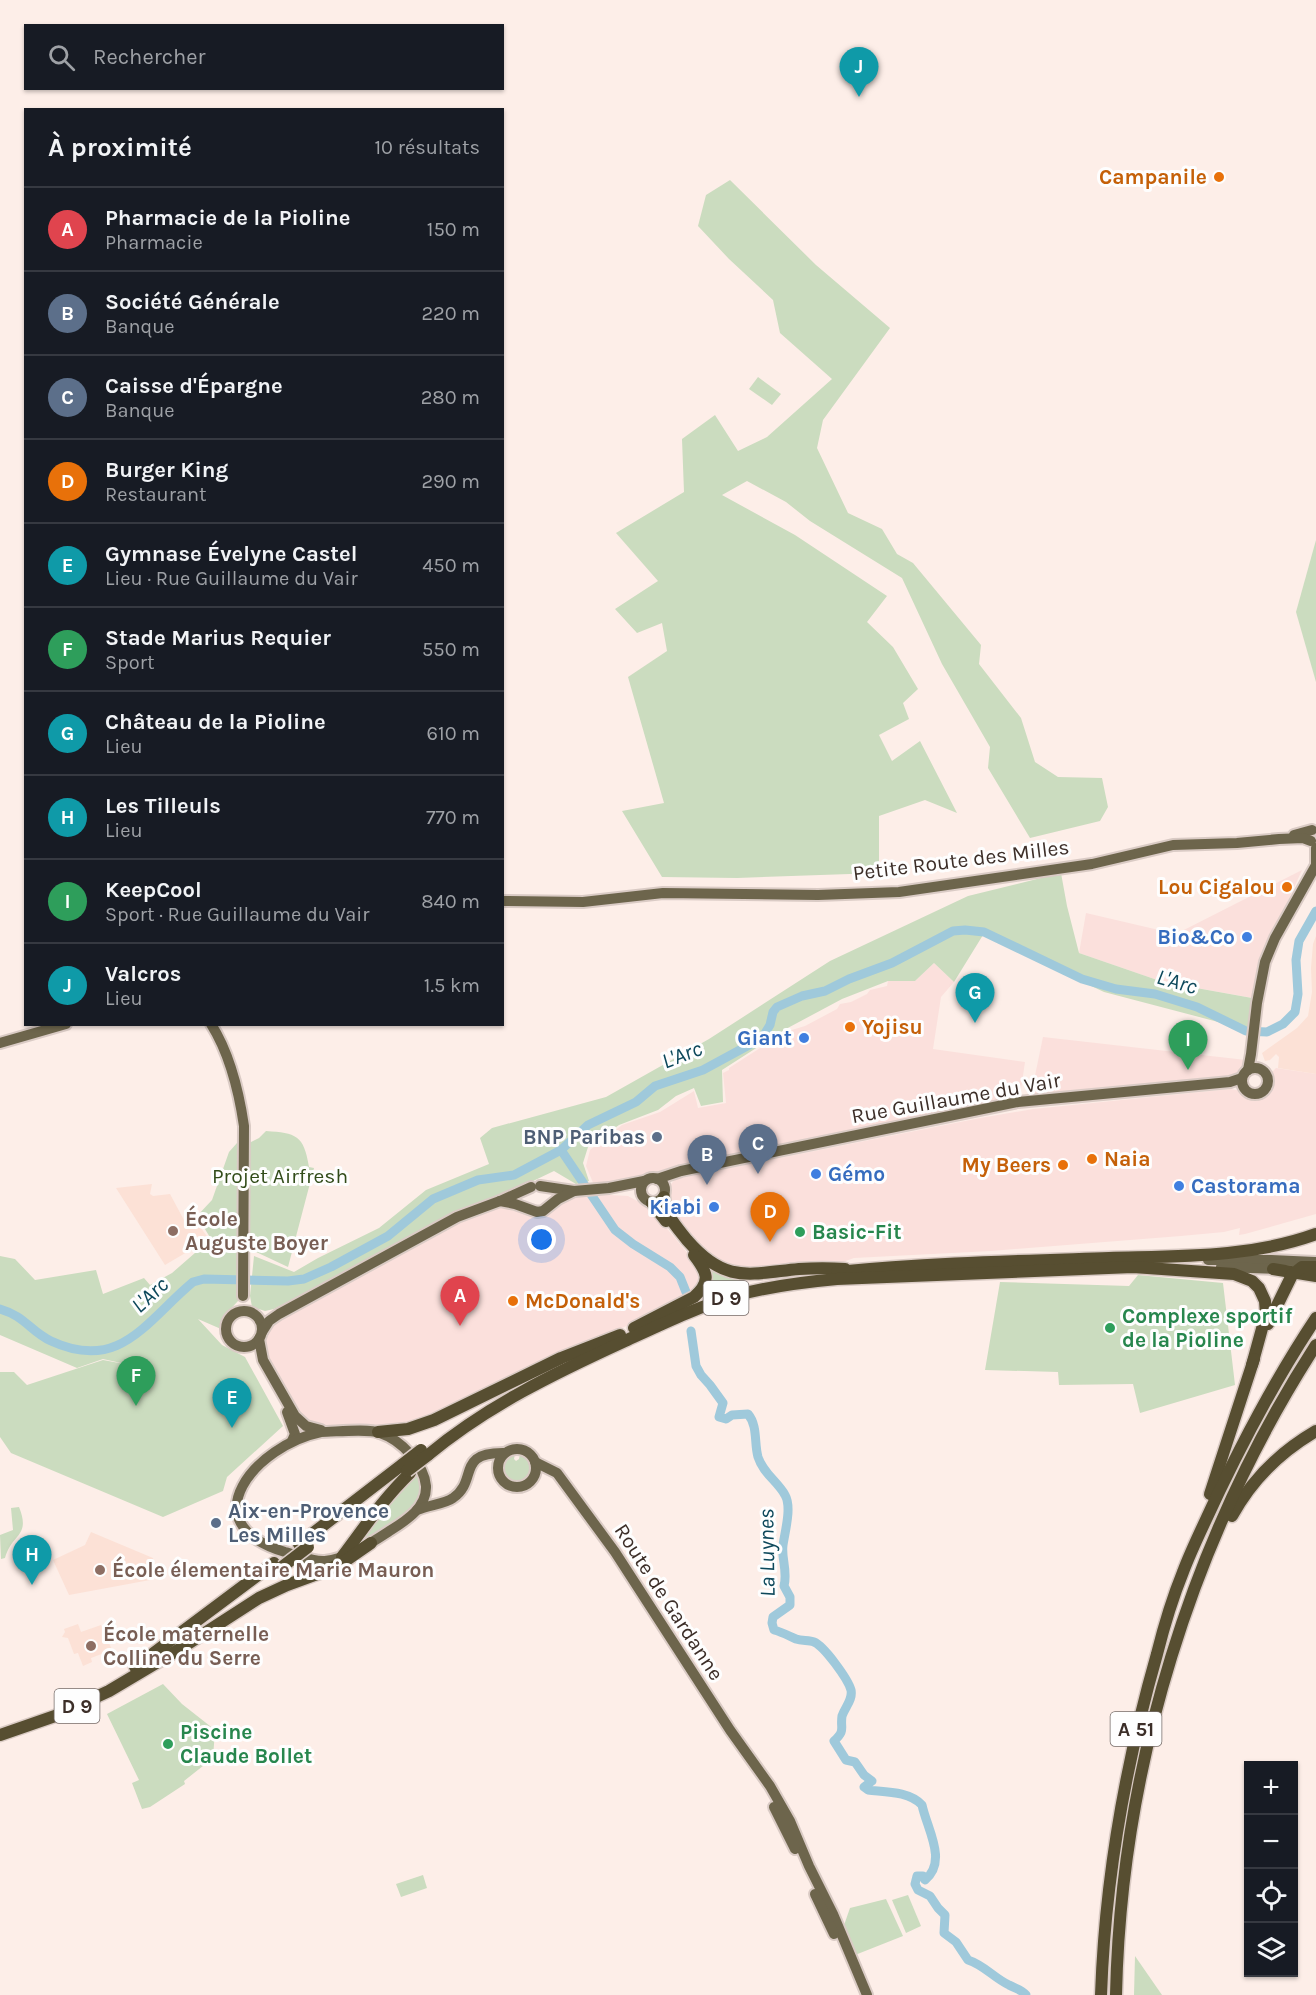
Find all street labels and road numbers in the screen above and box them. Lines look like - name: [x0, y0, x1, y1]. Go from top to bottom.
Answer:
- street label: Petite Route des Milles: [851, 835, 1071, 885]
- street label: Rue Guillaume du Vair: [850, 1068, 1063, 1128]
- road number: D 9: [704, 1281, 748, 1315]
- street label: Route de Gardanne: [609, 1519, 729, 1685]
- road number: D 9: [54, 1689, 100, 1723]
- road number: A 51: [1110, 1712, 1162, 1746]

